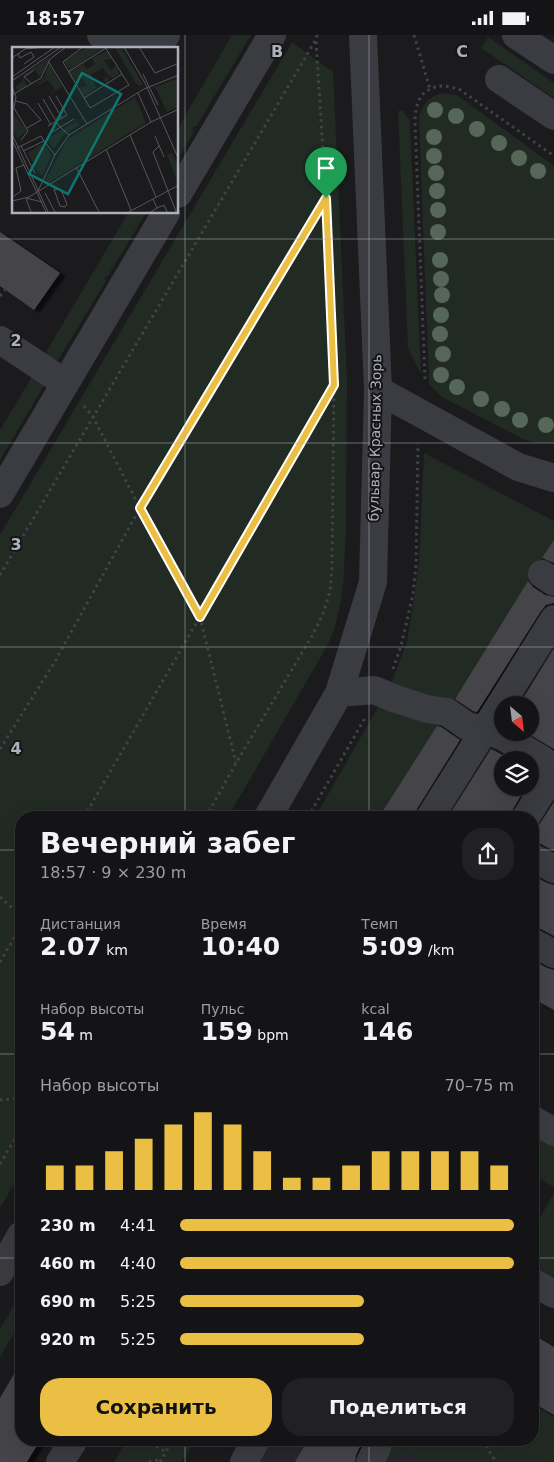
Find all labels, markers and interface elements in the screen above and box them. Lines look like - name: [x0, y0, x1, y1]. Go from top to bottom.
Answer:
- text: 18:57: [25, 7, 85, 29]
- text: B: [271, 42, 283, 61]
- text: C: [456, 42, 468, 61]
- inset map: [12, 47, 179, 214]
- pin: [305, 147, 347, 198]
- icon: arrive: [312, 154, 340, 182]
- text: 2: [10, 331, 22, 350]
- street label: бульвар Красных Зорь: [366, 354, 384, 522]
- text: 3: [10, 535, 22, 554]
- north arrow: [494, 696, 539, 741]
- map controls: [494, 696, 539, 796]
- text: 4: [10, 739, 22, 758]
- button: layers: [494, 751, 539, 796]
- text: Вечерний забег: [40, 827, 295, 860]
- button: share: [462, 828, 514, 880]
- text: 18:57 · 9 × 230 m: [40, 863, 186, 882]
- text: Дистанция: [40, 916, 121, 932]
- text: Время: [201, 916, 247, 932]
- text: Темп: [361, 916, 398, 932]
- text: 2.07: [40, 932, 102, 961]
- text: 10:40: [201, 932, 280, 961]
- text: 5:09: [361, 932, 424, 961]
- text: km: [102, 942, 128, 958]
- text: /km: [424, 942, 454, 958]
- text: Набор высоты: [40, 1001, 144, 1017]
- text: Пульс: [201, 1001, 244, 1017]
- text: kcal: [361, 1001, 390, 1017]
- text: 54: [40, 1017, 75, 1046]
- text: 159: [201, 1017, 253, 1046]
- text: 146: [361, 1017, 414, 1046]
- text: m: [75, 1027, 93, 1043]
- text: bpm: [253, 1027, 289, 1043]
- text: Набор высоты: [40, 1076, 159, 1095]
- text: 70–75 m: [445, 1076, 514, 1095]
- text: 230 m: [40, 1216, 96, 1235]
- text: 4:41: [120, 1216, 156, 1235]
- text: 460 m: [40, 1254, 96, 1273]
- text: 4:40: [120, 1254, 156, 1273]
- text: 690 m: [40, 1292, 96, 1311]
- text: 5:25: [120, 1292, 156, 1311]
- text: 920 m: [40, 1330, 96, 1349]
- text: 5:25: [120, 1330, 156, 1349]
- button: Сохранить: [40, 1378, 272, 1436]
- button: Поделиться: [282, 1378, 514, 1436]

